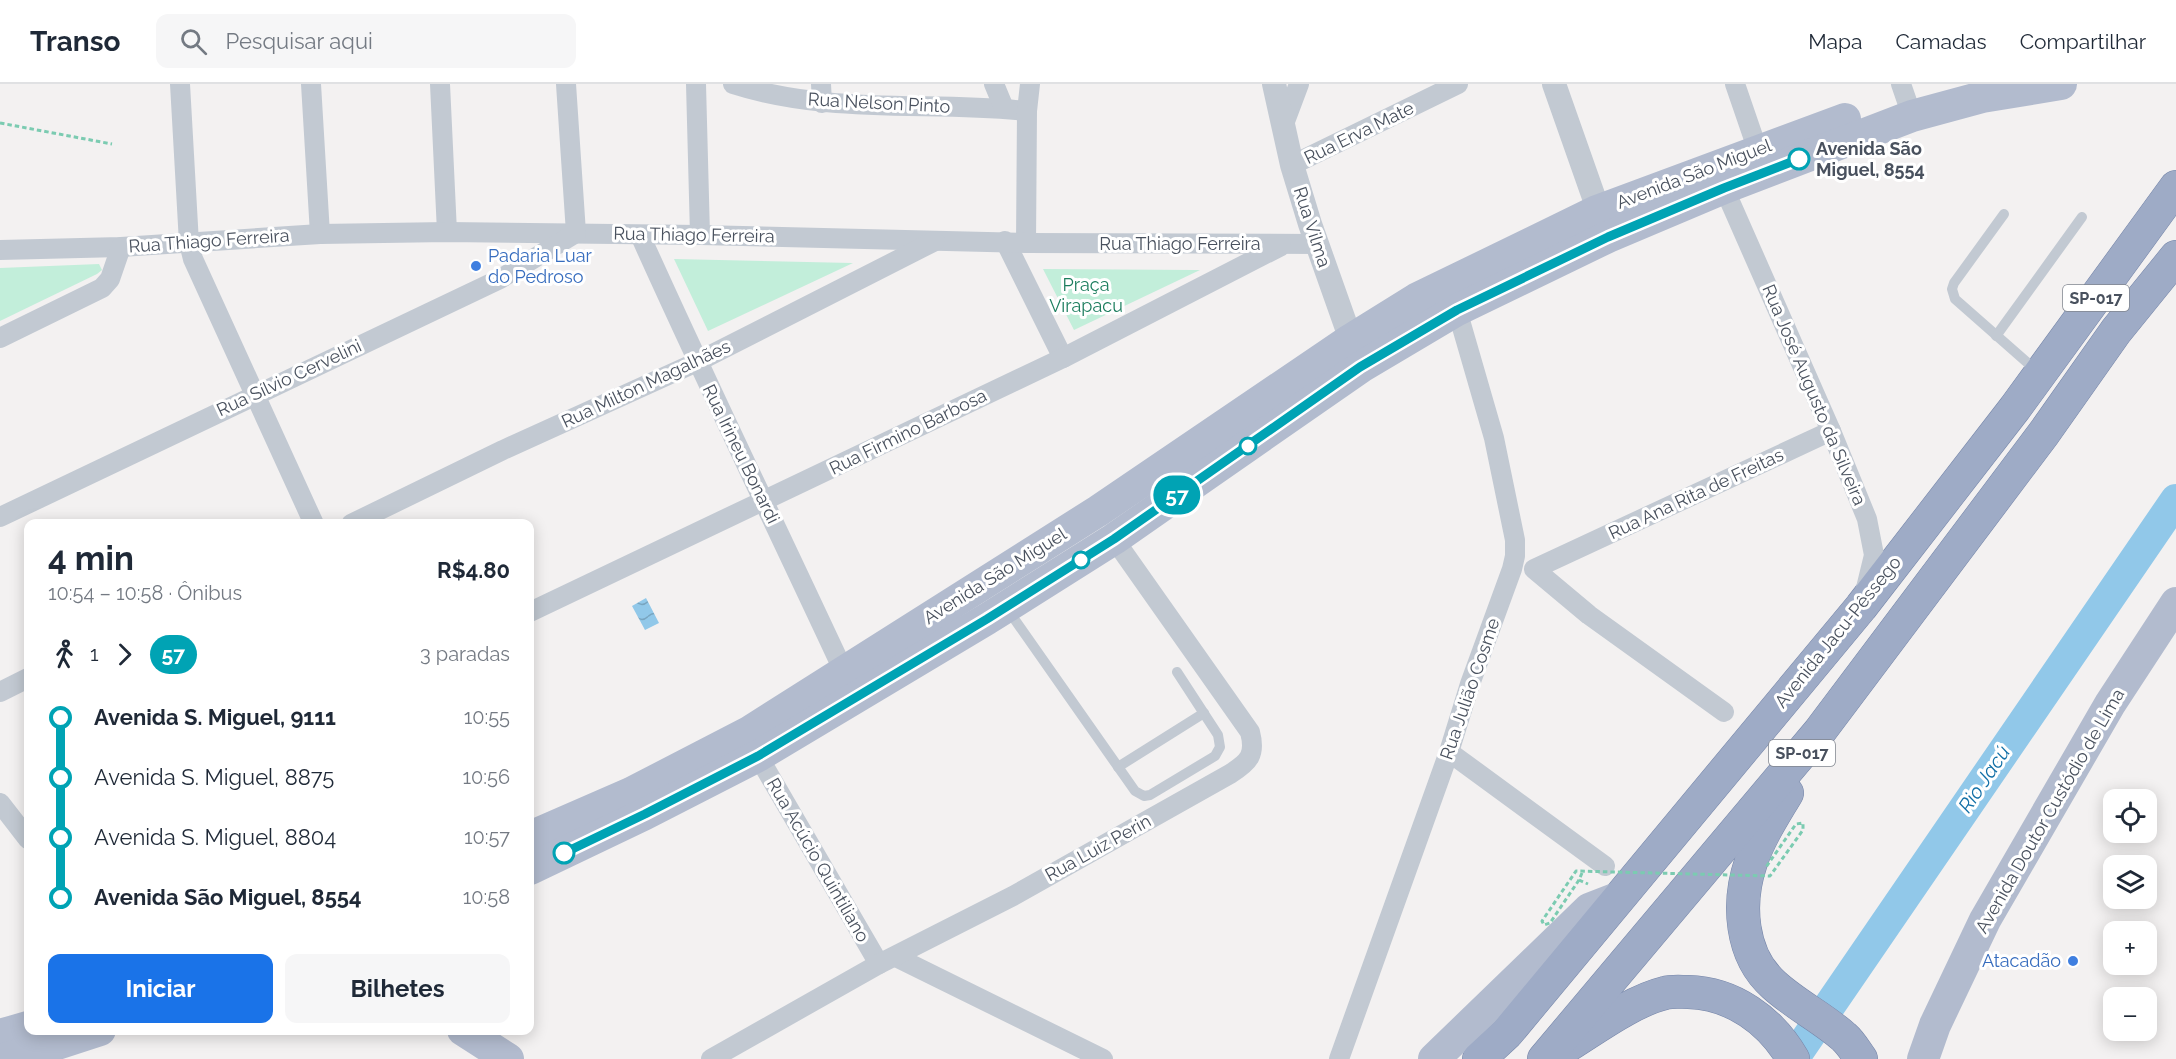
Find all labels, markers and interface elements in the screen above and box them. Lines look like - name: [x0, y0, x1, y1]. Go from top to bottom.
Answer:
- search box: [156, 14, 576, 68]
- text: Transo: [30, 25, 120, 58]
- icon: search: [177, 25, 210, 58]
- text: Pesquisar aqui: [225, 28, 373, 54]
- text: Mapa: [1808, 29, 1862, 54]
- text: Camadas: [1895, 29, 1987, 54]
- text: Compartilhar: [2020, 29, 2146, 54]
- street label: Rua Nelson Pinto: [807, 88, 951, 117]
- street label: Rua Erva Mate: [1300, 97, 1417, 168]
- street label: Avenida São Miguel: [1613, 134, 1774, 213]
- place label: Avenida São Miguel, 8554: [1816, 138, 1925, 180]
- marker: Avenida São Miguel, 8554: [1788, 148, 1810, 170]
- street label: Rua Vilma: [1290, 184, 1335, 270]
- street label: Rua Thiago Ferreira: [613, 223, 775, 246]
- street label: Rua Thiago Ferreira: [128, 224, 290, 257]
- street label: Rua Thiago Ferreira: [1099, 233, 1261, 254]
- place label: Padaria Luar do Pedroso: [488, 245, 593, 287]
- marker: Padaria Luar do Pedroso: [469, 259, 483, 273]
- park label: Praça Virapacu: [1049, 274, 1123, 316]
- street label: Rua José Augusto da Silveira: [1758, 281, 1871, 508]
- road number: SP-017: [2063, 285, 2129, 311]
- street label: Rua Sílvio Cervelini: [213, 335, 364, 420]
- street label: Rua Milton Magalhães: [558, 335, 734, 432]
- street label: Rua Irineu Bonardi: [699, 381, 784, 527]
- street label: Rua Firmino Barbosa: [826, 384, 990, 479]
- unlabelled marker: [1239, 437, 1257, 455]
- street label: Rua Ana Rita de Freitas: [1605, 444, 1787, 543]
- line badge: 57: [1150, 476, 1204, 514]
- text: 57: [1165, 483, 1189, 508]
- street label: Avenida São Miguel: [919, 523, 1070, 628]
- text: 4 min: [48, 539, 134, 578]
- unlabelled marker: [1072, 551, 1090, 569]
- street label: Avenida Jacu-Pêssego: [1770, 551, 1905, 712]
- text: R$4.80: [437, 557, 510, 583]
- text: 10:54 – 10:58 · Ônibus: [48, 581, 242, 605]
- street label: Rua Julião Cosme: [1435, 615, 1504, 762]
- icon: walk: [48, 638, 81, 671]
- icon: forward: [108, 638, 141, 671]
- text: 1: [90, 642, 99, 666]
- text: 57: [162, 642, 185, 667]
- text: 3 paradas: [420, 642, 510, 666]
- street label: Avenida Doutor Custódio de Lima: [1971, 685, 2128, 937]
- text: Avenida S. Miguel, 9111: [94, 704, 336, 730]
- text: 10:55: [464, 705, 510, 729]
- road number: SP-017: [1769, 740, 1835, 766]
- water label: Rio Jacú: [1953, 741, 2015, 817]
- text: Avenida S. Miguel, 8875: [94, 764, 334, 790]
- text: 10:56: [462, 765, 510, 789]
- street label: Rua Acúcio Quintiliano: [763, 774, 874, 946]
- map controls: [2103, 789, 2157, 1041]
- button: locate: [2103, 789, 2157, 843]
- street label: Rua Luiz Perin: [1041, 810, 1154, 885]
- text: Avenida S. Miguel, 8804: [94, 824, 336, 850]
- text: 10:57: [464, 825, 510, 849]
- unlabelled marker: [553, 842, 575, 864]
- button: layers: [2103, 855, 2157, 909]
- text: Avenida São Miguel, 8554: [94, 884, 362, 910]
- text: 10:58: [463, 885, 510, 909]
- button: +: [2103, 921, 2157, 975]
- place label: Atacadão: [1982, 950, 2061, 971]
- button: Iniciar: [48, 954, 273, 1023]
- button: Bilhetes: [285, 954, 510, 1023]
- marker: Atacadão: [2066, 954, 2080, 968]
- button: −: [2103, 987, 2157, 1041]

